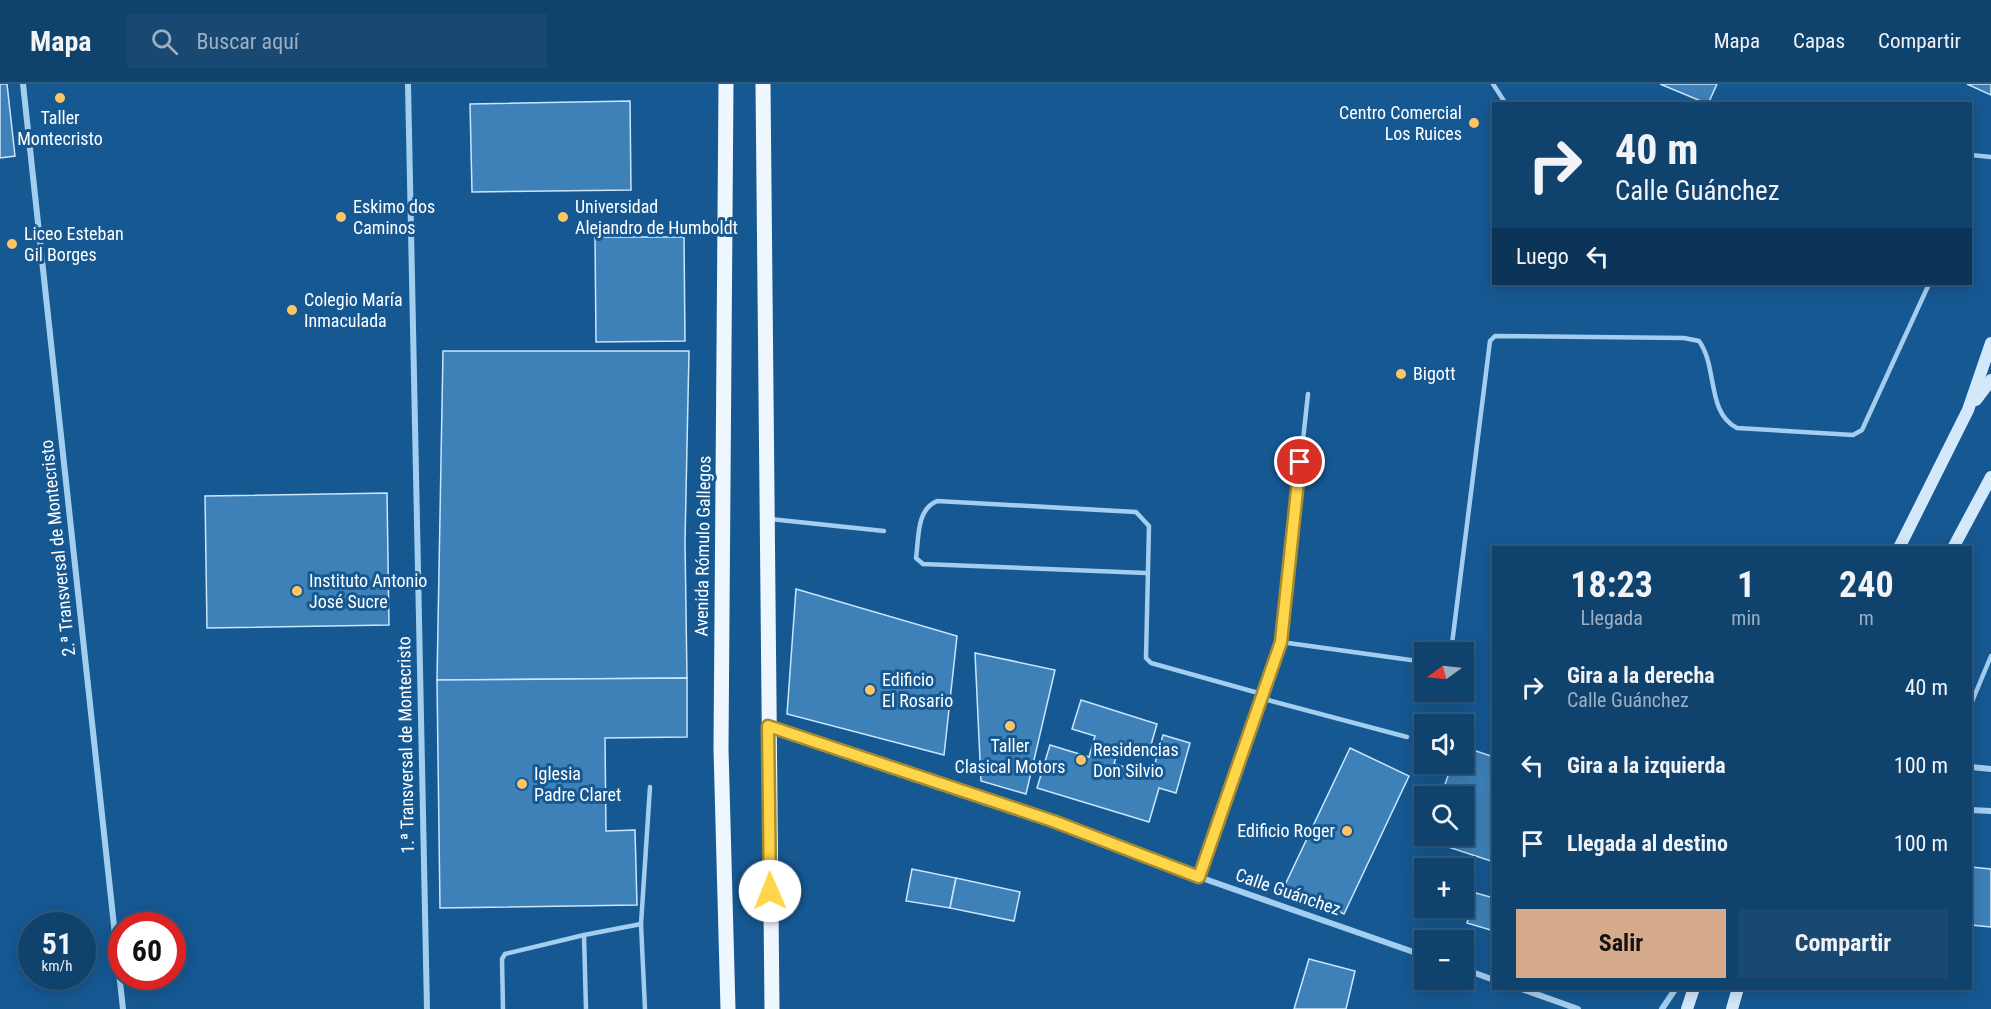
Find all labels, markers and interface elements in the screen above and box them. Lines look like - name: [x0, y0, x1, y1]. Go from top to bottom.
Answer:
- search box: [127, 14, 547, 68]
- text: Mapa: [30, 25, 91, 58]
- icon: search: [148, 25, 181, 58]
- text: Buscar aquí: [196, 29, 299, 54]
- text: Mapa: [1714, 29, 1760, 53]
- text: Capas: [1793, 29, 1845, 53]
- text: Compartir: [1878, 29, 1961, 53]
- marker: Taller Montecristo: [53, 91, 67, 105]
- place label: Centro Comercial Los Ruices: [1339, 102, 1462, 144]
- place label: Taller Montecristo: [17, 107, 103, 149]
- marker: Centro Comercial Los Ruices: [1467, 116, 1481, 130]
- text: 40 m: [1615, 125, 1698, 174]
- icon: right: [1516, 126, 1594, 204]
- text: Calle Guánchez: [1615, 175, 1780, 207]
- place label: Eskimo dos Caminos: [353, 196, 435, 238]
- place label: Universidad Alejandro de Humboldt: [575, 196, 738, 238]
- marker: Eskimo dos Caminos: [334, 210, 348, 224]
- marker: Universidad Alejandro de Humboldt: [556, 210, 570, 224]
- place label: Liceo Esteban Gil Borges: [24, 223, 124, 265]
- marker: Liceo Esteban Gil Borges: [5, 237, 19, 251]
- icon: left: [1581, 240, 1614, 273]
- text: Luego: [1516, 244, 1569, 269]
- place label: Colegio María Inmaculada: [304, 289, 403, 331]
- marker: Colegio María Inmaculada: [285, 303, 299, 317]
- place label: Bigott: [1413, 363, 1456, 384]
- marker: Bigott: [1394, 367, 1408, 381]
- pin: [1274, 436, 1325, 487]
- street label: 2.ª Transversal de Montecristo: [36, 439, 79, 657]
- icon: arrive: [1283, 445, 1316, 478]
- street label: Avenida Rómulo Gallegos: [690, 455, 715, 637]
- text: 18:23: [1570, 564, 1653, 606]
- text: 1: [1737, 564, 1755, 606]
- text: 240: [1839, 564, 1894, 606]
- place label: Instituto Antonio José Sucre: [309, 570, 427, 612]
- marker: Instituto Antonio José Sucre: [290, 584, 304, 598]
- text: Llegada: [1580, 606, 1643, 630]
- text: min: [1731, 606, 1761, 630]
- text: m: [1859, 606, 1874, 630]
- street label: 1.ª Transversal de Montecristo: [393, 636, 418, 854]
- north arrow: [1414, 642, 1474, 702]
- map controls: [1414, 642, 1474, 990]
- text: Gira a la derecha: [1567, 663, 1715, 688]
- place label: Edificio El Rosario: [882, 669, 953, 711]
- icon: right: [1516, 671, 1549, 704]
- text: 40 m: [1905, 675, 1948, 700]
- marker: Edificio El Rosario: [863, 683, 877, 697]
- text: Calle Guánchez: [1567, 688, 1689, 712]
- button: sound: [1414, 714, 1474, 774]
- marker: Taller Clasical Motors: [1003, 719, 1017, 733]
- place label: Taller Clasical Motors: [954, 735, 1066, 777]
- place label: Residencias Don Silvio: [1093, 739, 1179, 781]
- icon: left: [1516, 749, 1549, 782]
- marker: Residencias Don Silvio: [1074, 753, 1088, 767]
- text: Gira a la izquierda: [1567, 753, 1726, 778]
- text: 100 m: [1894, 753, 1948, 778]
- place label: Iglesia Padre Claret: [534, 763, 621, 805]
- marker: Iglesia Padre Claret: [515, 777, 529, 791]
- button: search: [1414, 786, 1474, 846]
- place label: Edificio Roger: [1237, 820, 1336, 841]
- marker: Edificio Roger: [1340, 824, 1354, 838]
- icon: arrive: [1516, 827, 1549, 860]
- text: Llegada al destino: [1567, 831, 1728, 856]
- text: 100 m: [1894, 831, 1948, 856]
- button: +: [1414, 858, 1474, 918]
- position arrow: [738, 859, 802, 923]
- street label: Calle Guánchez: [1233, 864, 1344, 919]
- button: Salir: [1516, 909, 1726, 978]
- button: Compartir: [1738, 909, 1948, 978]
- speed limit sign: 60: [108, 912, 186, 990]
- text: 51: [42, 926, 72, 961]
- button: −: [1414, 930, 1474, 990]
- text: km/h: [42, 957, 72, 975]

